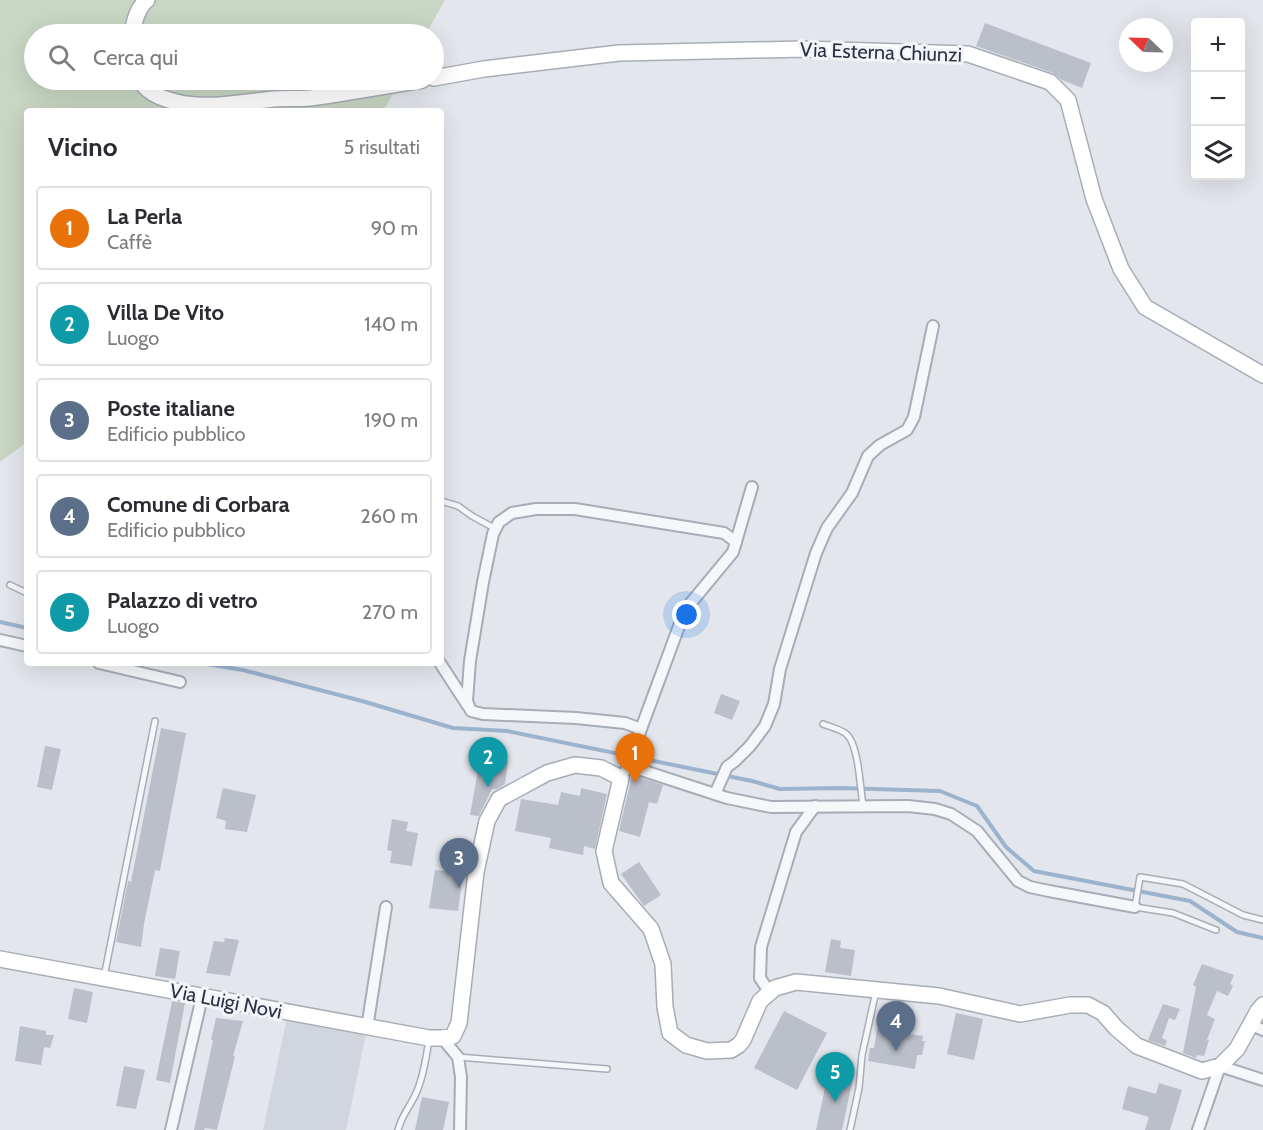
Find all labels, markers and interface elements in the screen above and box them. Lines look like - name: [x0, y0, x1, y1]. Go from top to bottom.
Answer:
- north arrow: [1119, 18, 1173, 72]
- map controls: [1191, 18, 1245, 180]
- button: +: [1191, 18, 1245, 72]
- search box: [24, 24, 444, 90]
- street label: Via Esterna Chiunzi: [800, 37, 962, 67]
- icon: search: [45, 41, 78, 74]
- text: Cerca qui: [93, 44, 178, 71]
- button: −: [1191, 72, 1245, 126]
- button: layers: [1191, 126, 1245, 180]
- text: Vicino: [48, 131, 117, 163]
- text: 5 risultati: [344, 135, 420, 159]
- text: La Perla: [107, 203, 182, 230]
- text: 1: [66, 216, 73, 240]
- text: 90 m: [371, 216, 418, 240]
- text: Caffè: [107, 230, 152, 254]
- text: Villa De Vito: [107, 299, 224, 326]
- text: 2: [64, 312, 75, 336]
- text: 140 m: [364, 312, 418, 336]
- text: Luogo: [107, 326, 159, 350]
- text: Poste italiane: [107, 395, 235, 422]
- text: 3: [64, 408, 75, 432]
- text: 190 m: [364, 408, 418, 432]
- text: Edificio pubblico: [107, 422, 246, 446]
- text: Comune di Corbara: [107, 491, 290, 518]
- text: 4: [63, 504, 76, 528]
- text: 260 m: [360, 504, 418, 528]
- text: Edificio pubblico: [107, 518, 246, 542]
- text: Palazzo di vetro: [107, 587, 258, 614]
- text: 5: [64, 600, 75, 624]
- text: 270 m: [362, 600, 418, 624]
- your location: [672, 600, 701, 629]
- text: Luogo: [107, 614, 159, 638]
- pin: 1: [616, 734, 654, 783]
- pin: 2: [468, 738, 508, 787]
- pin: 3: [440, 838, 478, 888]
- street label: Via Luigi Novi: [168, 978, 284, 1024]
- pin: 4: [876, 1002, 916, 1051]
- pin: 5: [816, 1052, 854, 1102]

